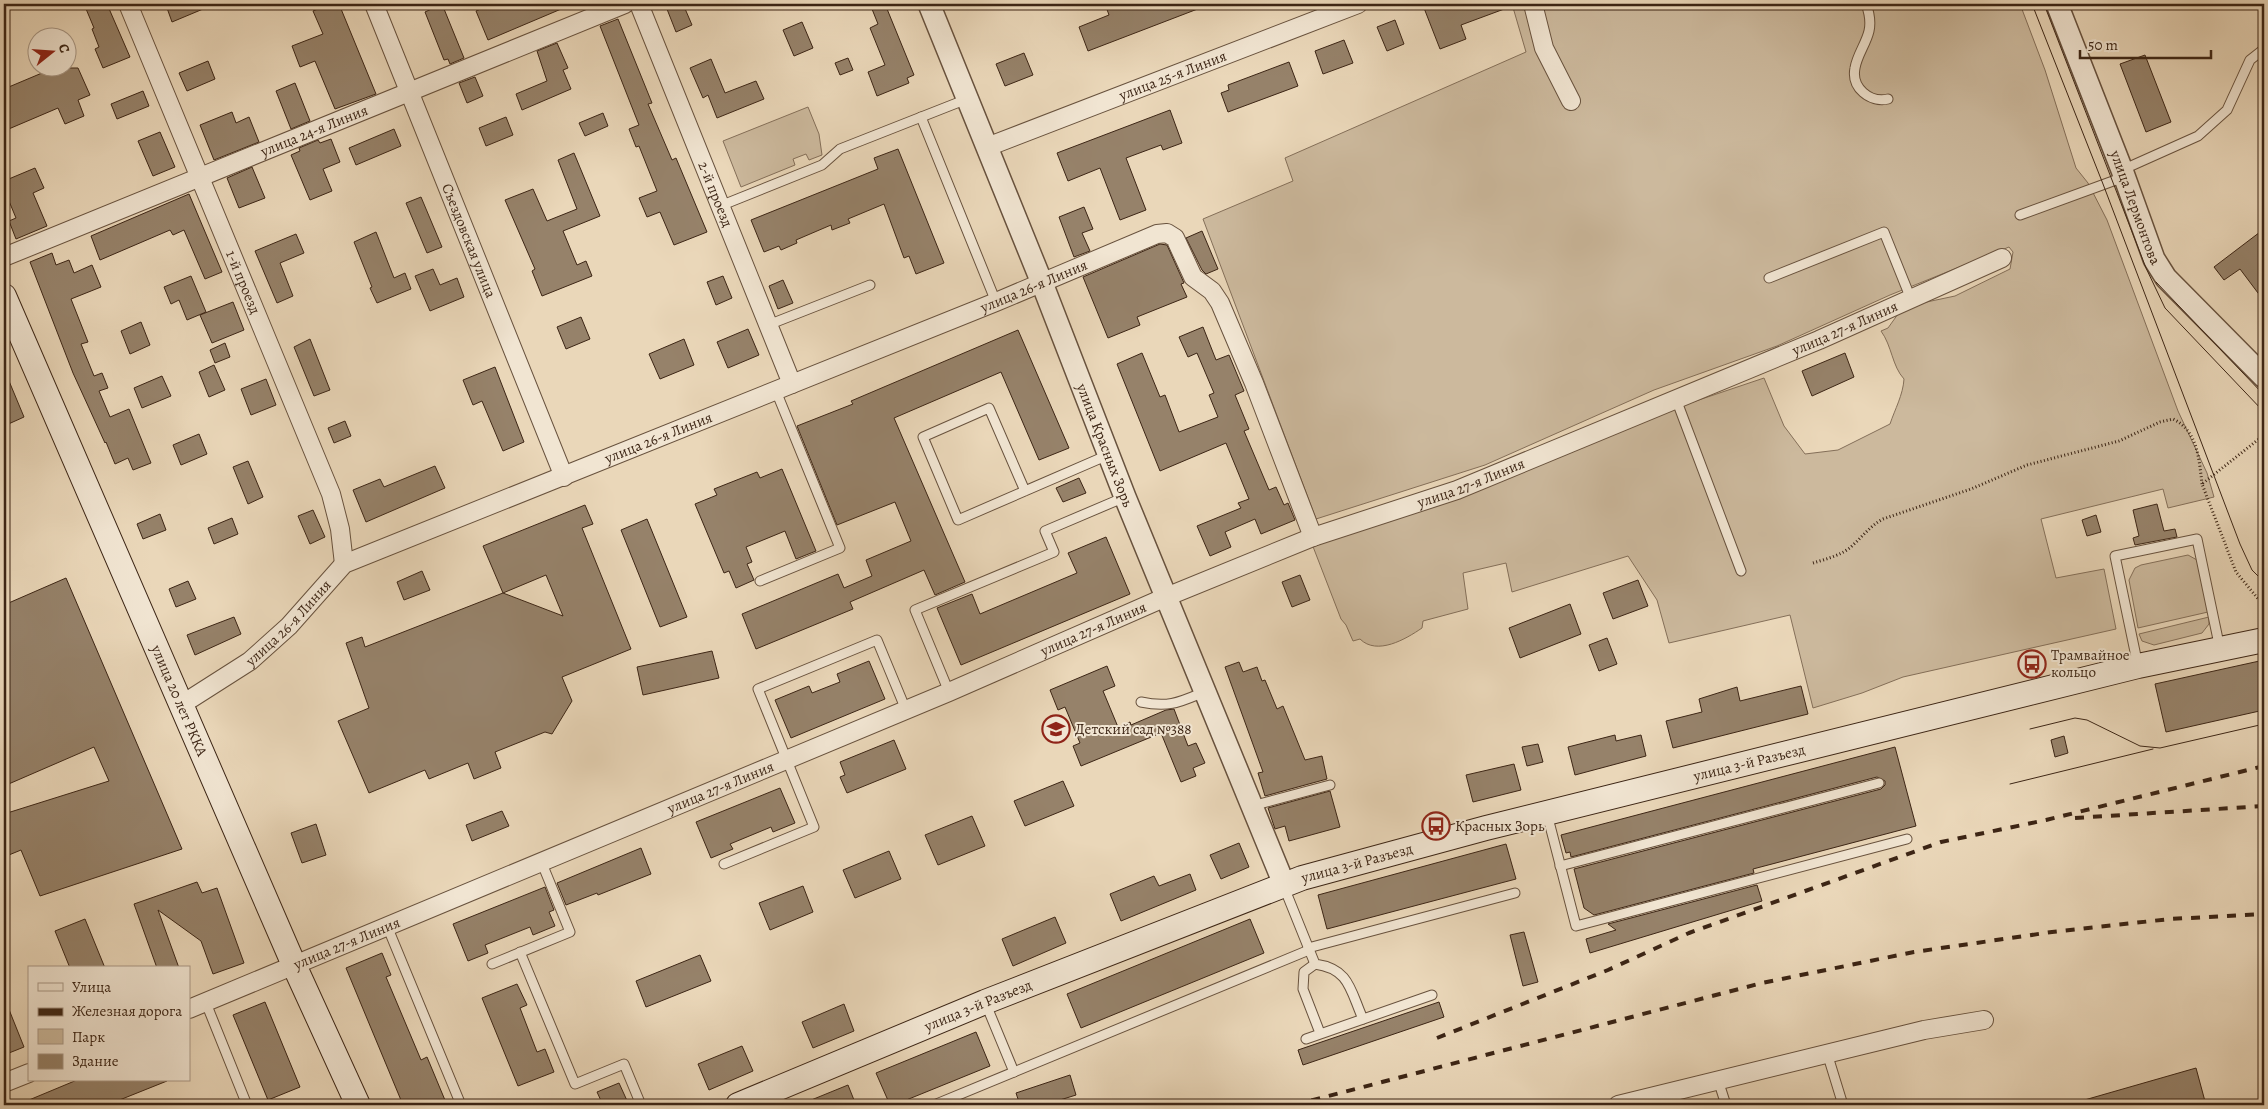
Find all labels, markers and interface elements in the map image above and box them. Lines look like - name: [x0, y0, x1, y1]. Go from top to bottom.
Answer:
- north arrow: [28, 28, 78, 78]
- scale bar: [2080, 28, 2212, 60]
- text: 50 m: [2088, 35, 2118, 55]
- text: С: [54, 41, 74, 56]
- street label: улица 25-я Линия: [1115, 46, 1229, 106]
- street label: улица 24-я Линия: [257, 100, 371, 162]
- street label: улица Лермонтова: [2105, 146, 2165, 269]
- street label: 2-й проезд: [693, 158, 738, 230]
- street label: Съездовская улица: [437, 180, 501, 301]
- street label: 1-й проезд: [221, 247, 265, 317]
- street label: улица 26-я Линия: [977, 255, 1090, 318]
- street label: улица 27-я Линия: [1788, 296, 1901, 360]
- street label: улица Красных Зорь: [1072, 380, 1138, 510]
- street label: улица 26-я Линия: [601, 407, 715, 469]
- street label: улица 27-я Линия: [1414, 453, 1528, 513]
- street label: улица 26-я Линия: [240, 575, 336, 671]
- street label: улица 27-я Линия: [1036, 597, 1149, 661]
- street label: улица 20 лет РККА: [146, 641, 212, 760]
- place label: Трамвайное кольцо: [2051, 645, 2130, 682]
- bus stop icon: Трамвайное кольцо: [2017, 649, 2047, 679]
- school or university icon: Детский сад №388: [1041, 714, 1071, 744]
- place label: Детский сад №388: [1075, 719, 1192, 739]
- street label: улица 3-й Разъезд: [1690, 739, 1807, 786]
- street label: улица 27-я Линия: [663, 756, 777, 819]
- bus stop icon: Красных Зорь: [1421, 811, 1451, 841]
- place label: Красных Зорь: [1455, 816, 1545, 836]
- street label: улица 3-й Разъезд: [1298, 838, 1415, 888]
- street label: улица 27-я Линия: [290, 912, 403, 975]
- legend: [28, 966, 190, 1082]
- street label: улица 3-й Разъезд: [920, 975, 1035, 1037]
- text: Улица: [72, 977, 111, 997]
- text: Железная дорога: [72, 1001, 182, 1021]
- text: Парк: [72, 1027, 105, 1047]
- text: Здание: [72, 1051, 119, 1071]

